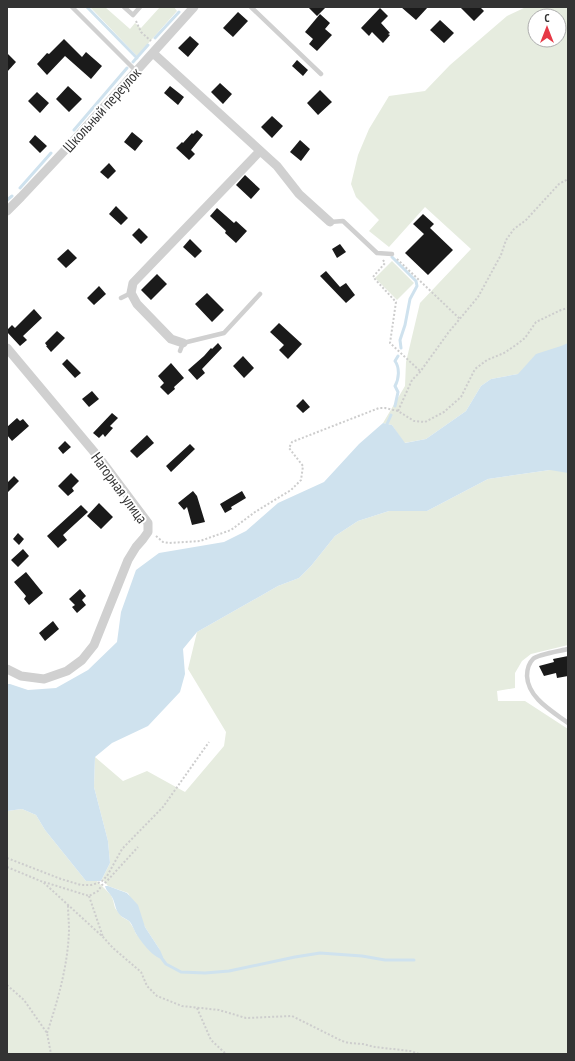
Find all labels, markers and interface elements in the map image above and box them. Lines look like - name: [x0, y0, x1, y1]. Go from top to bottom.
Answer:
- north arrow: [527, 8, 567, 48]
- text: С: [544, 11, 550, 25]
- street label: Школьный переулок: [59, 63, 145, 156]
- street label: Нагорная улица: [87, 448, 152, 527]

